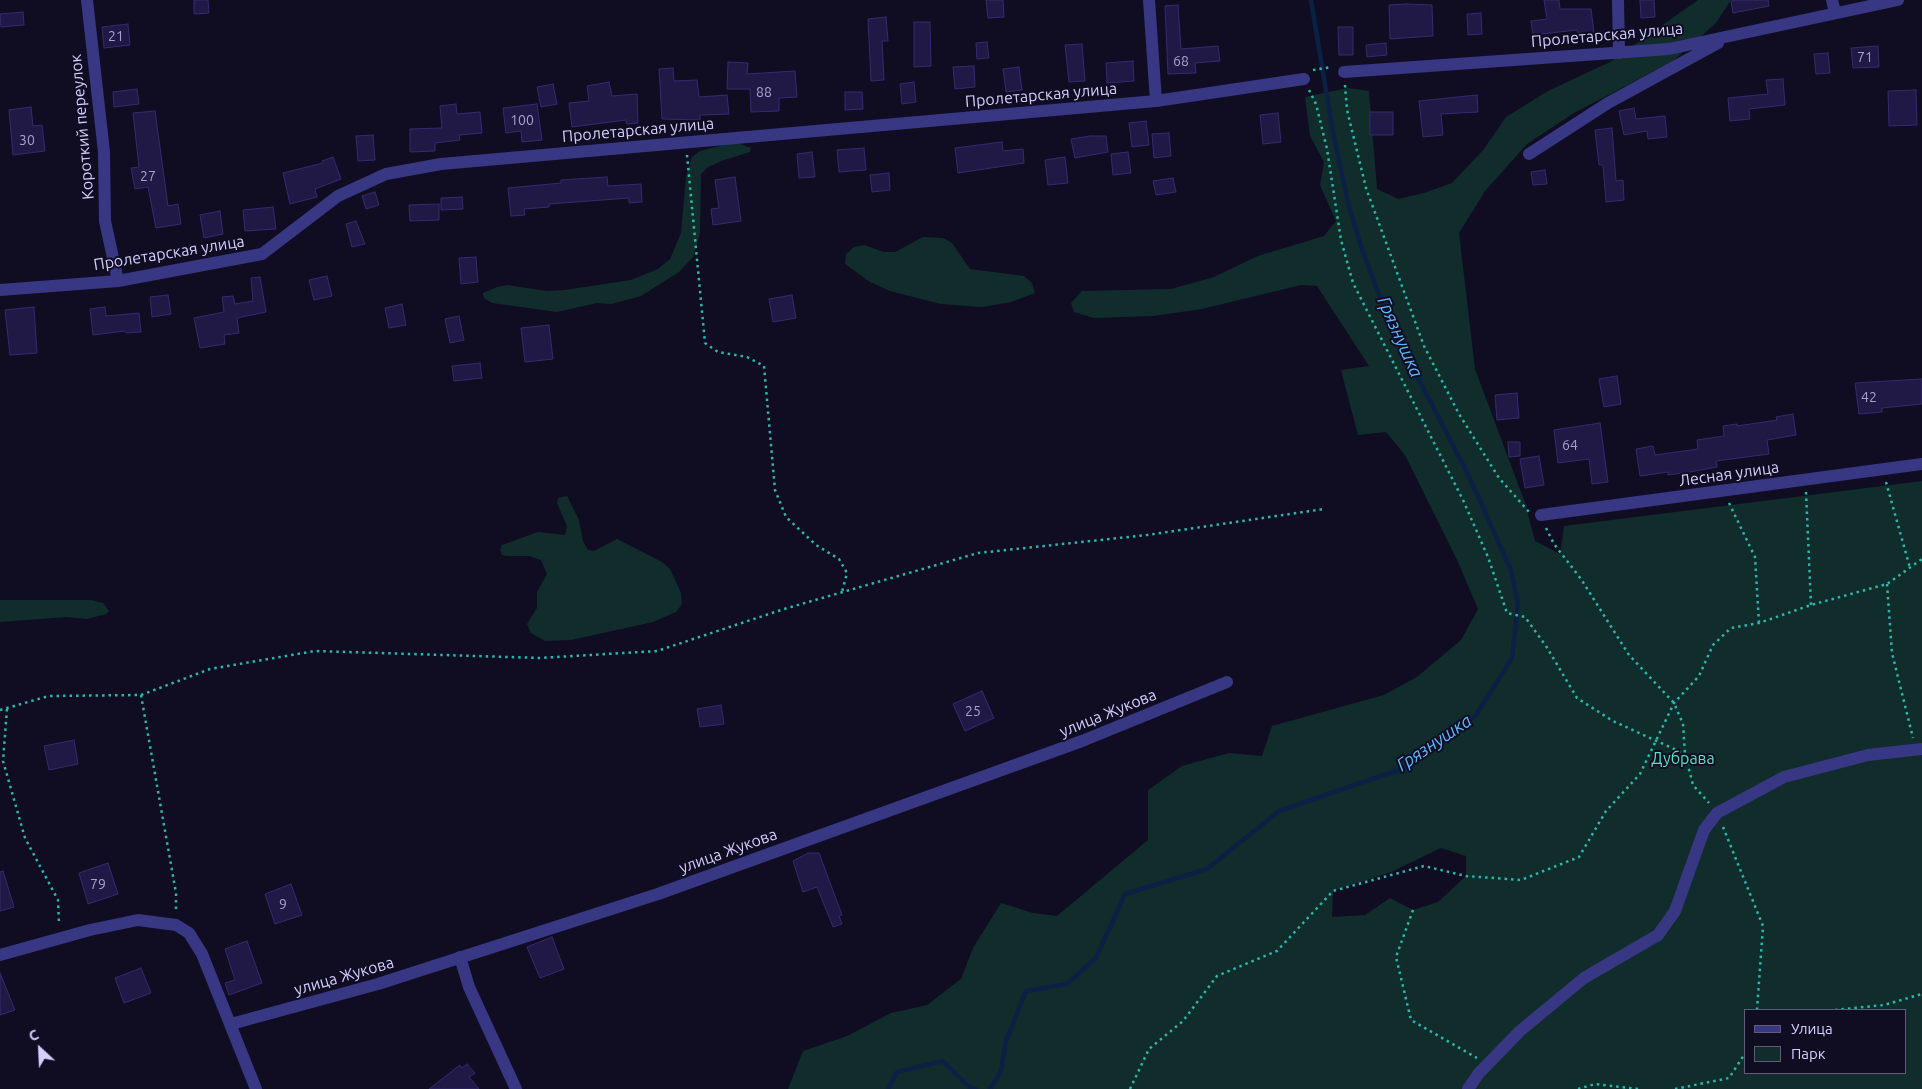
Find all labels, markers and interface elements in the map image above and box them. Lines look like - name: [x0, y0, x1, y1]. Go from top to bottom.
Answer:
- street label: Пролетарская улица: [1530, 19, 1684, 51]
- house number: 21: [108, 28, 124, 44]
- house number: 71: [1857, 49, 1873, 65]
- street label: Короткий переулок: [66, 53, 98, 201]
- house number: 68: [1173, 53, 1189, 69]
- street label: Пролетарская улица: [964, 79, 1118, 111]
- house number: 88: [756, 84, 772, 100]
- house number: 100: [510, 112, 534, 128]
- street label: Пролетарская улица: [561, 114, 715, 146]
- house number: 30: [19, 132, 35, 148]
- house number: 27: [140, 168, 156, 184]
- street label: Пролетарская улица: [92, 232, 246, 274]
- water label: Грязнушка: [1373, 293, 1427, 381]
- house number: 42: [1861, 389, 1877, 405]
- house number: 64: [1562, 437, 1578, 453]
- street label: Лесная улица: [1678, 457, 1780, 491]
- street label: улица Жукова: [1057, 685, 1159, 741]
- house number: 25: [965, 703, 981, 719]
- water label: Грязнушка: [1392, 710, 1476, 776]
- park label: Дубрава: [1651, 749, 1715, 769]
- street label: улица Жукова: [676, 824, 780, 878]
- house number: 79: [90, 876, 106, 892]
- house number: 9: [279, 896, 287, 912]
- street label: улица Жукова: [292, 953, 396, 999]
- legend: [1744, 1009, 1907, 1074]
- text: Улица: [1791, 1020, 1833, 1037]
- north arrow: [15, 1024, 65, 1074]
- text: С: [26, 1026, 41, 1045]
- text: Парк: [1791, 1045, 1826, 1062]

